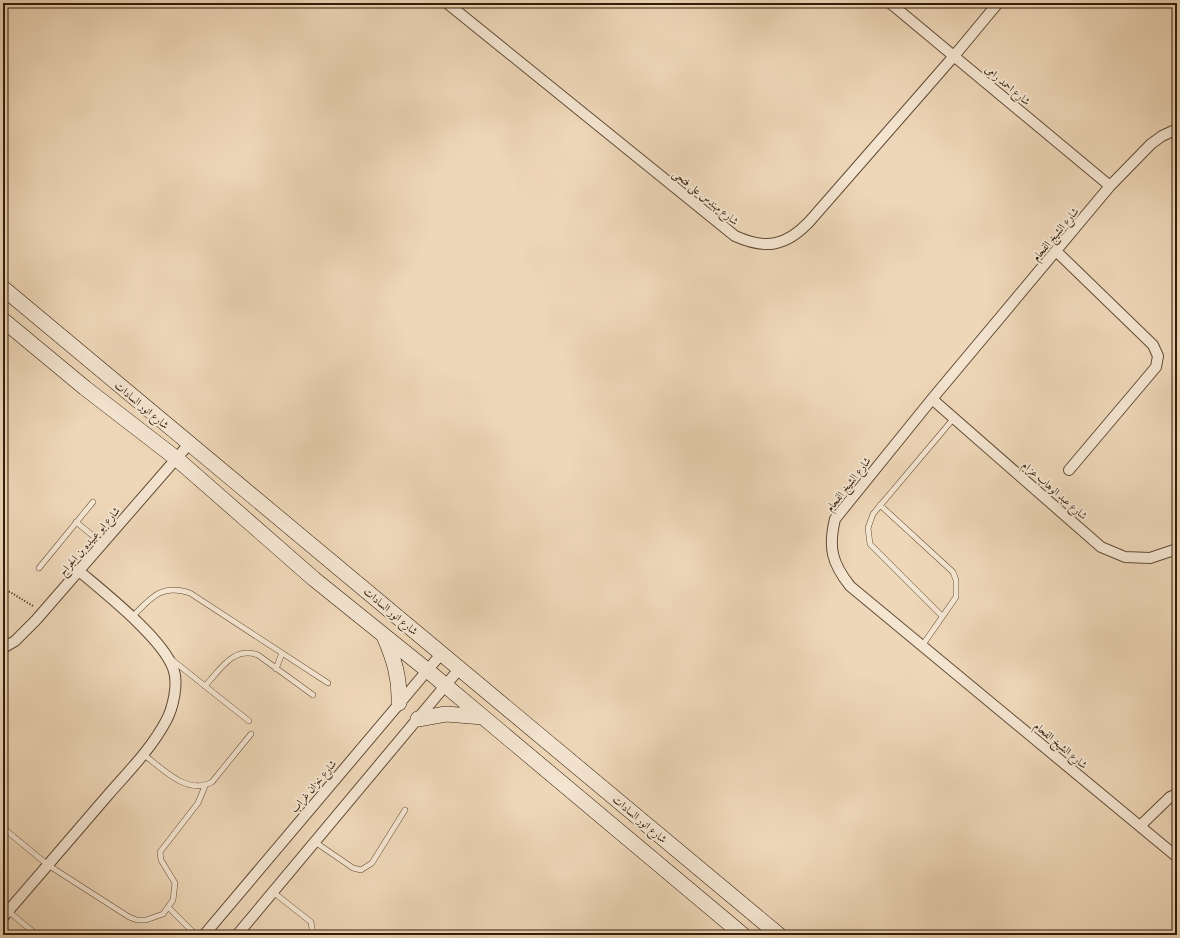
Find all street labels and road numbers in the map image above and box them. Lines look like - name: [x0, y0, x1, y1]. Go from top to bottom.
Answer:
- street label: شارع احمد رامى: [980, 63, 1033, 110]
- street label: شارع مهندس على فتحى: [668, 167, 741, 230]
- street label: شارع الشيخ الفحام: [1029, 205, 1085, 266]
- street label: شارع انور السادات: [110, 379, 171, 434]
- street label: شارع الشيخ الفحام: [823, 454, 877, 517]
- street label: شارع عبد الوهاب عزام: [1017, 458, 1090, 525]
- street label: شارع ابو عبيده بن الجراح: [56, 504, 126, 581]
- street label: شارع انور السادات: [359, 585, 420, 640]
- street label: شارع الشيخ الفحام: [1029, 719, 1090, 775]
- street label: شارع خزان غراب: [288, 757, 342, 817]
- street label: شارع انور السادات: [608, 793, 669, 848]

